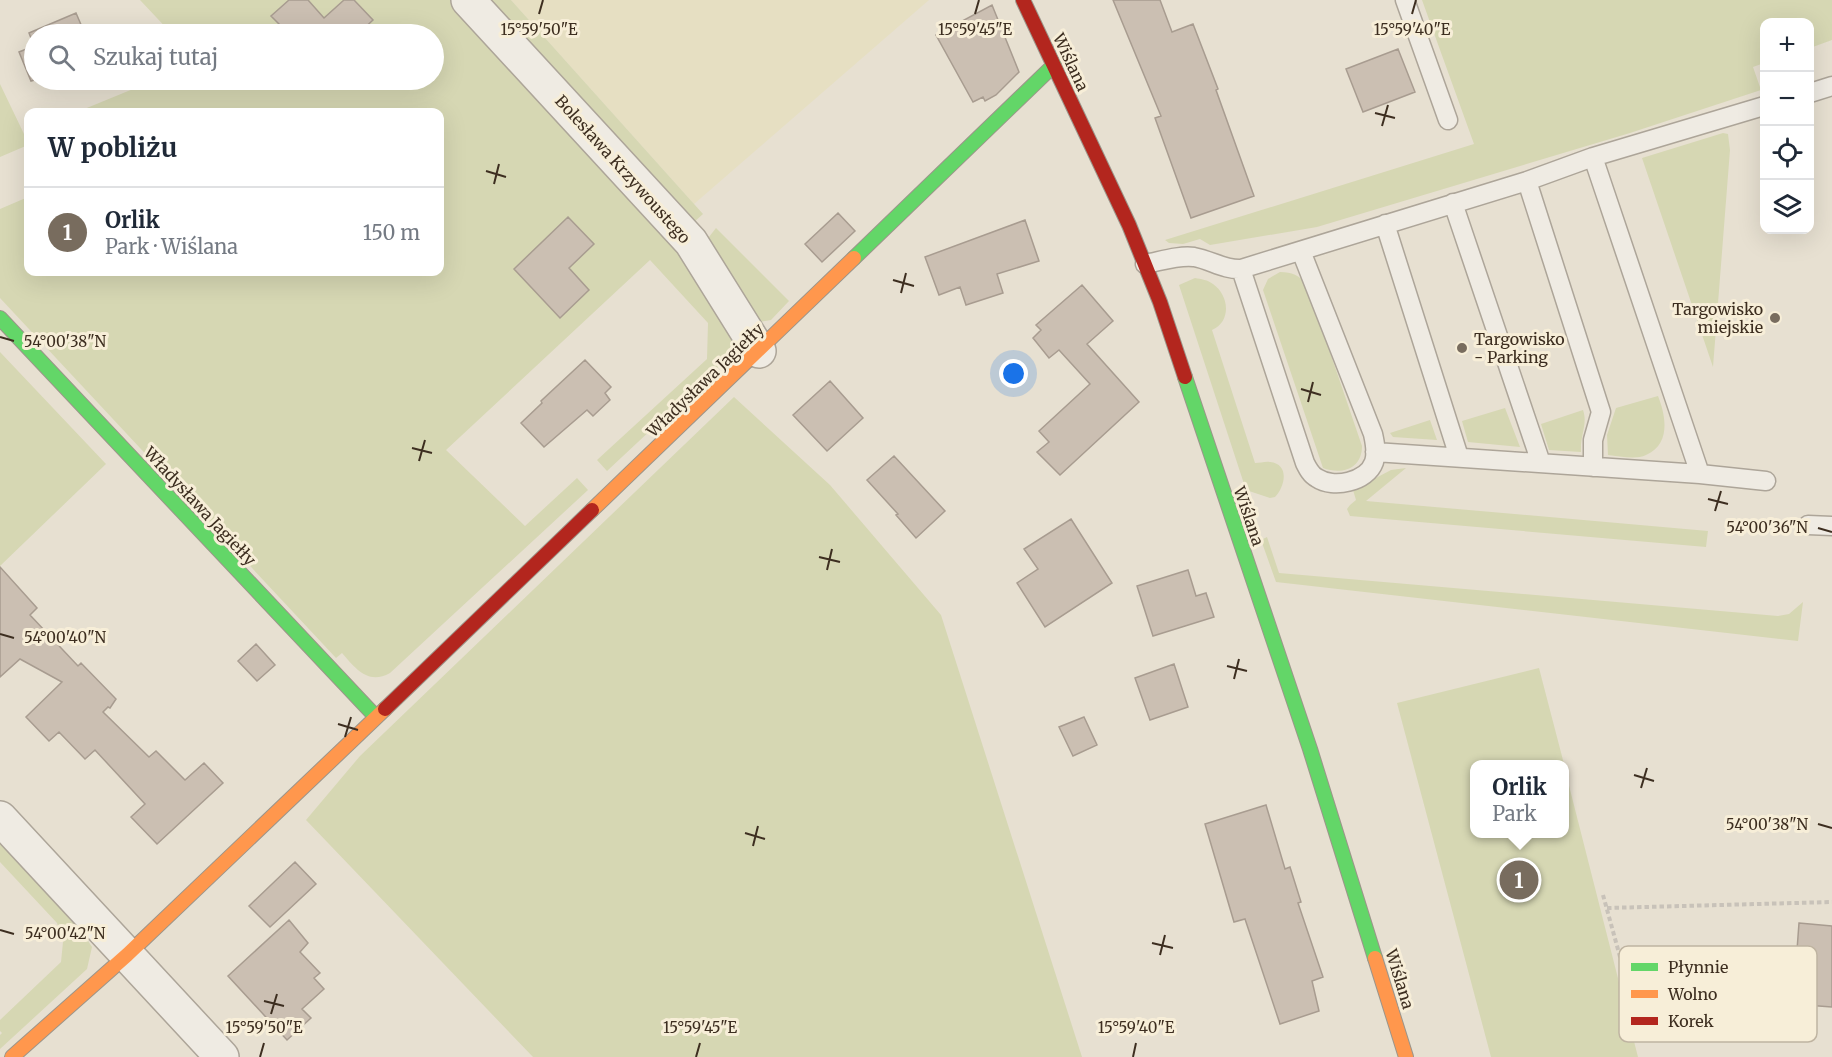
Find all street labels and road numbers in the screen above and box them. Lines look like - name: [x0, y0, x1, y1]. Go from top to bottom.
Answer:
- street label: Wiślana: [1049, 29, 1093, 94]
- street label: Bolesława Krzywoustego: [551, 91, 695, 247]
- street label: Władysława Jagiełły: [641, 318, 768, 442]
- street label: Władysława Jagiełły: [139, 442, 261, 570]
- street label: Wiślana: [1229, 483, 1269, 549]
- street label: Wiślana: [1381, 946, 1419, 1012]

